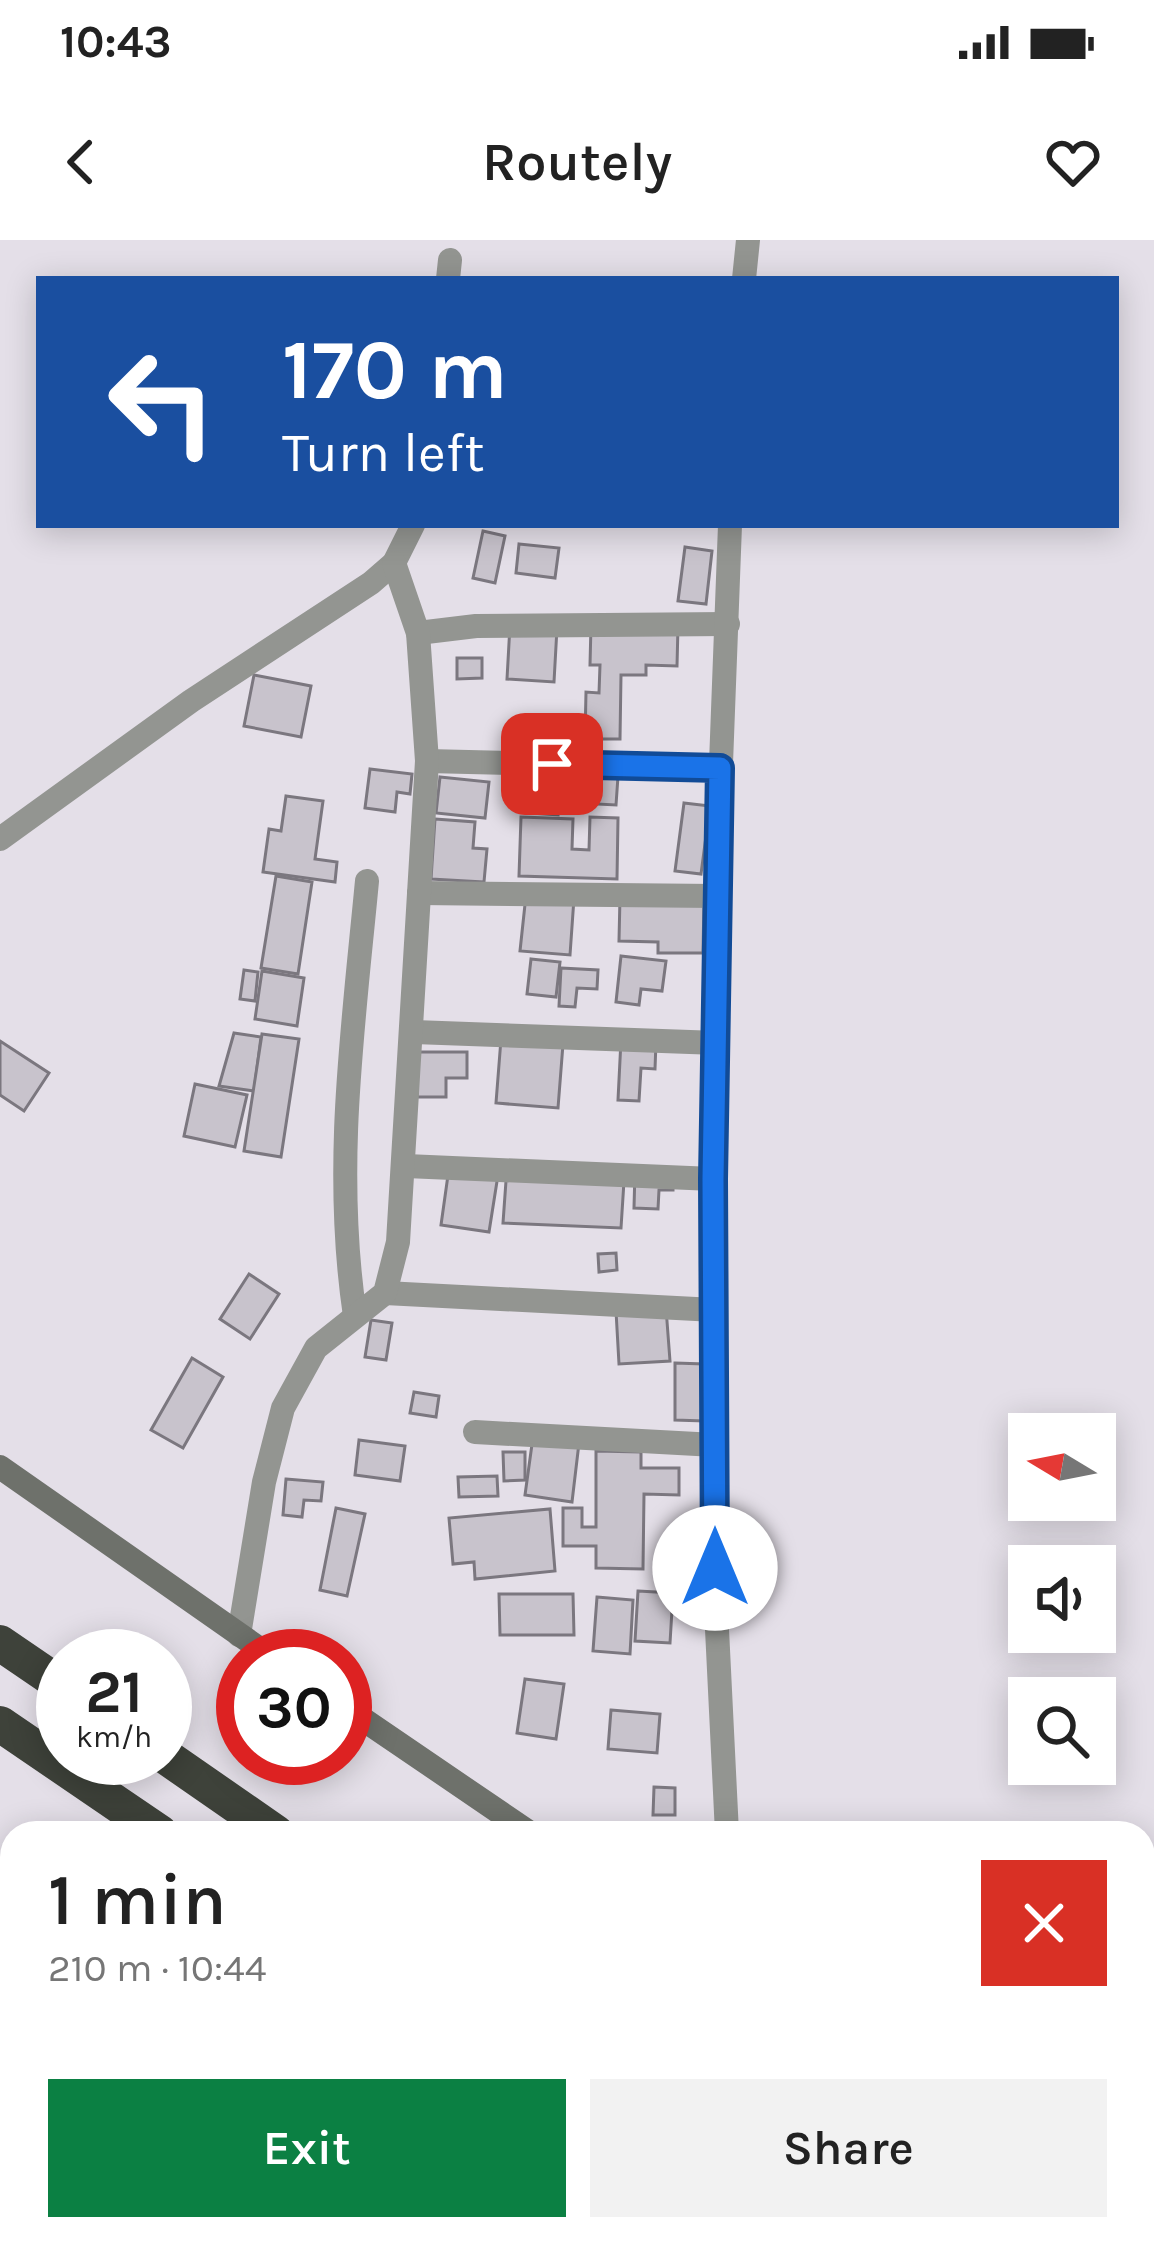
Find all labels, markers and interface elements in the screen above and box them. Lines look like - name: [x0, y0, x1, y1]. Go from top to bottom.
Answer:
- text: 10:43: [60, 16, 171, 68]
- icon: back: [48, 129, 114, 195]
- icon: heart: [1040, 129, 1106, 195]
- text: Routely: [482, 130, 672, 194]
- text: 170 m: [282, 321, 508, 419]
- icon: left: [84, 324, 240, 480]
- text: Turn left: [282, 421, 485, 485]
- pin: [501, 713, 603, 815]
- icon: arrive: [519, 731, 585, 797]
- north arrow: [1008, 1413, 1116, 1521]
- map controls: [1008, 1413, 1116, 1785]
- position arrow: [652, 1505, 778, 1631]
- button: sound: [1008, 1545, 1116, 1653]
- speed limit sign: 30: [216, 1629, 372, 1785]
- text: 21: [85, 1657, 143, 1727]
- button: search: [1008, 1677, 1116, 1785]
- text: km/h: [76, 1719, 152, 1755]
- text: 1 min: [48, 1858, 227, 1942]
- button: close: [981, 1860, 1107, 1986]
- text: 210 m · 10:44: [48, 1945, 266, 1991]
- button: Exit: [48, 2079, 566, 2217]
- button: Share: [590, 2079, 1107, 2217]

